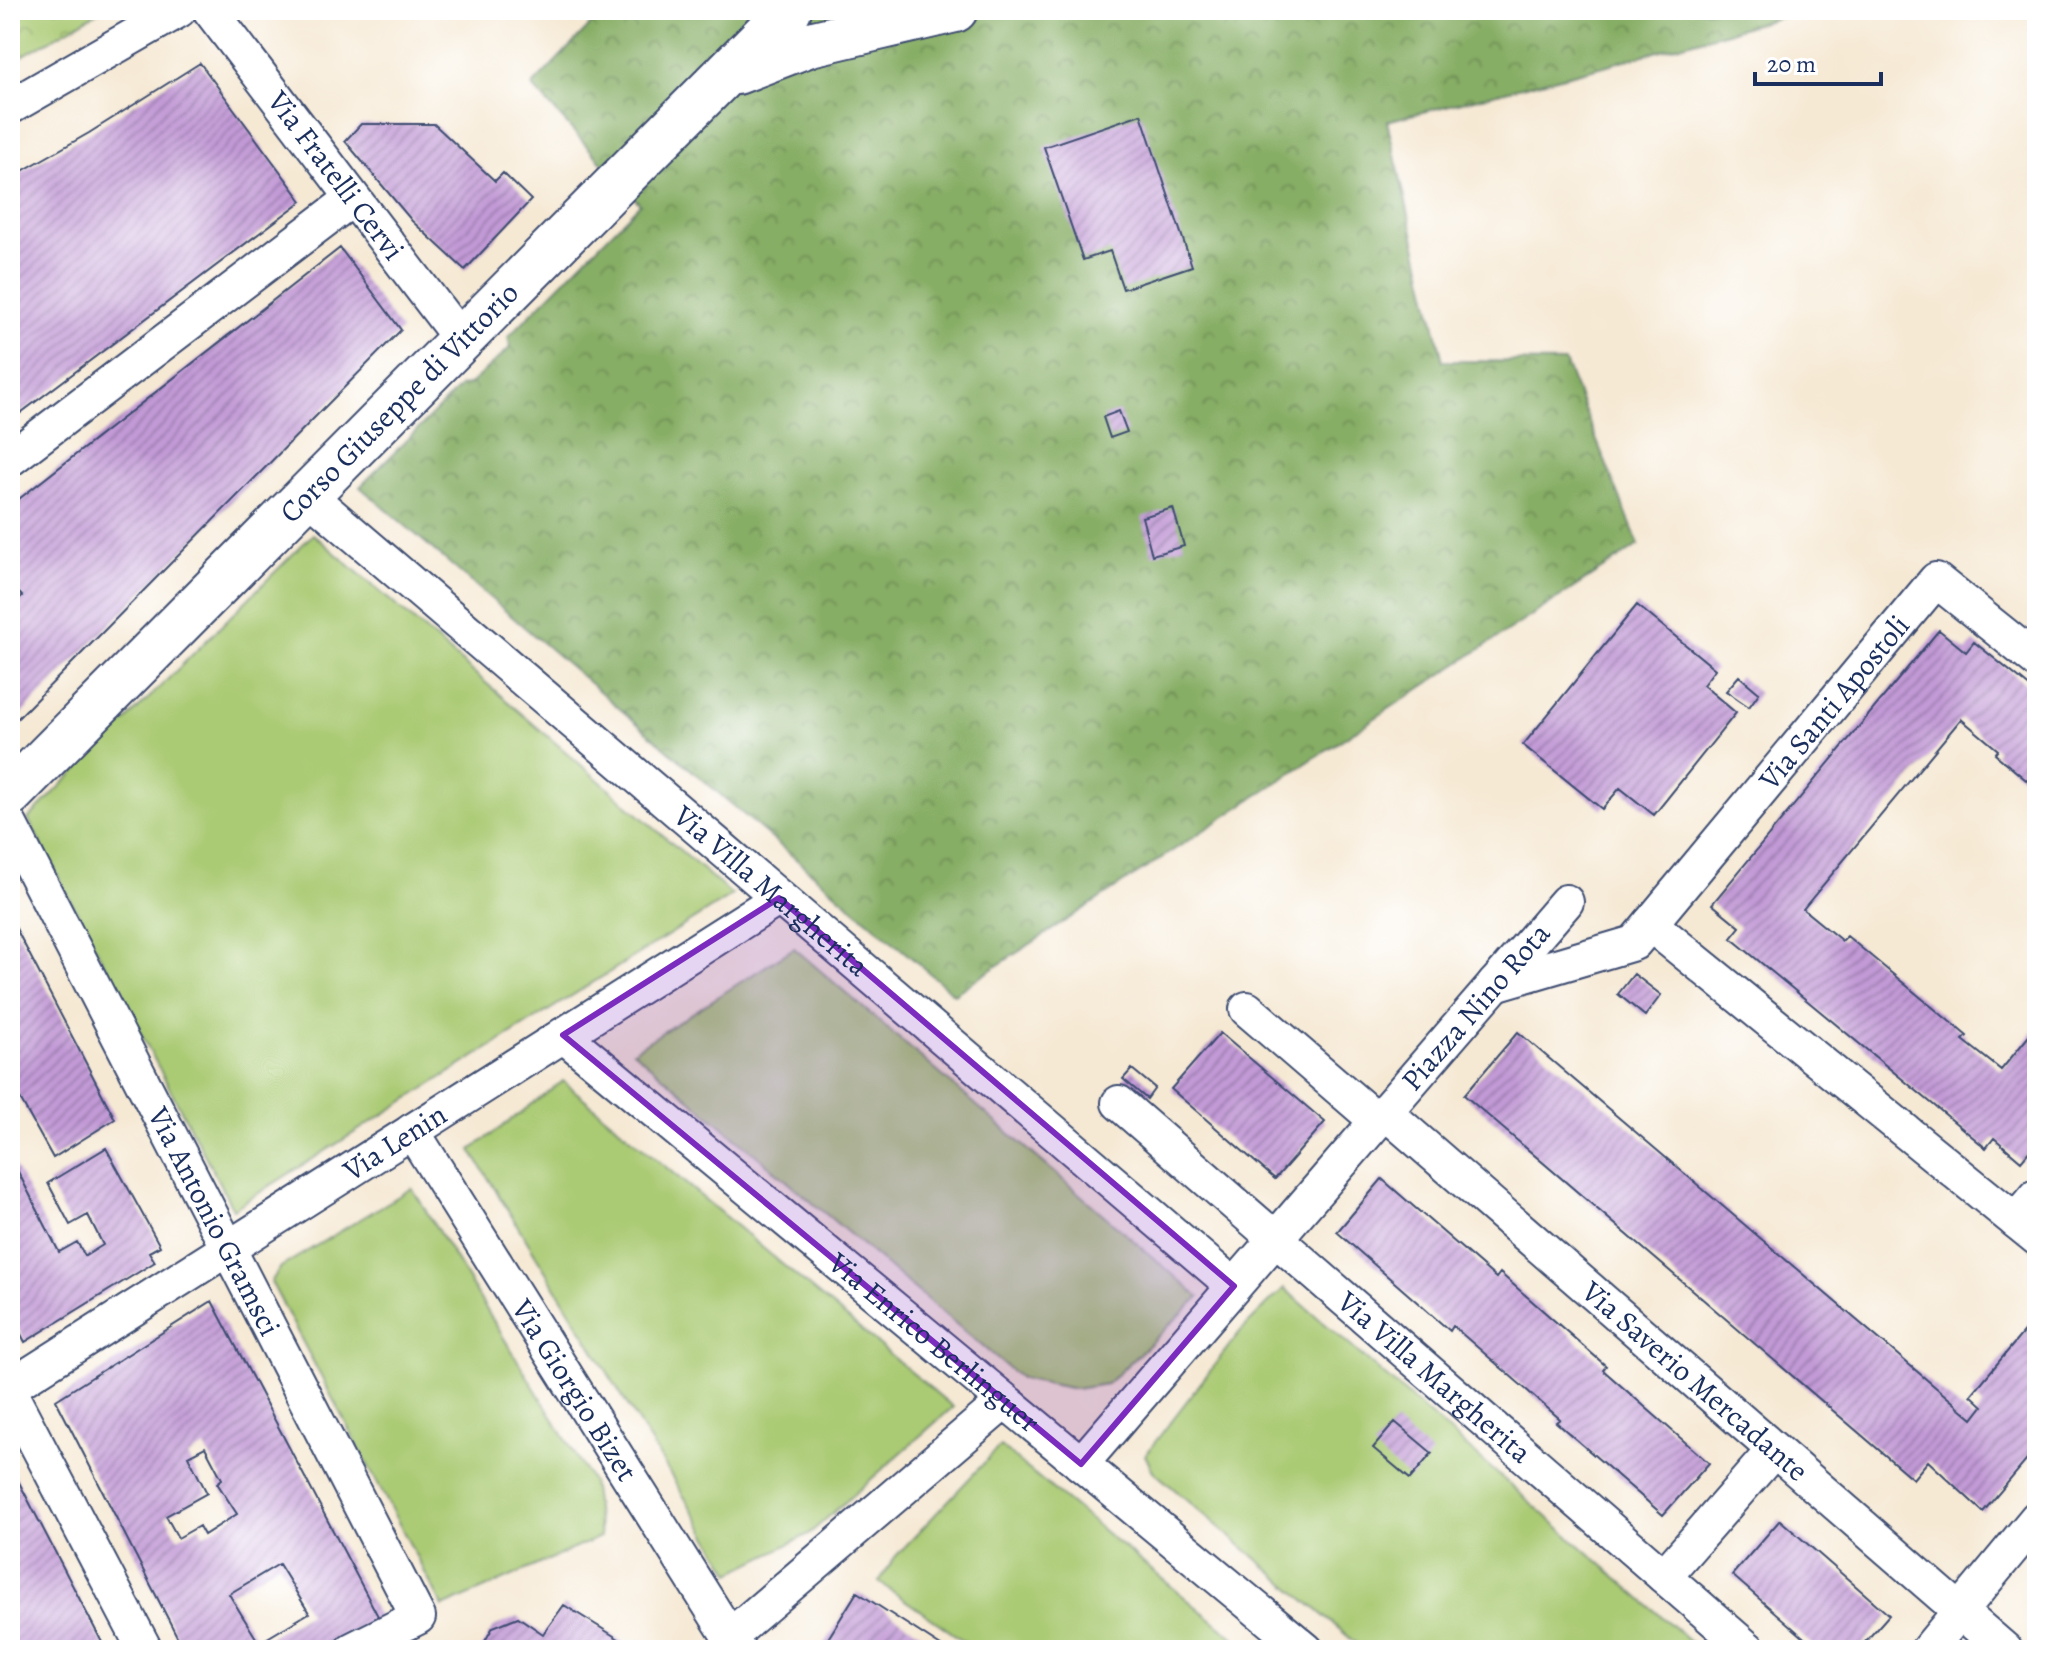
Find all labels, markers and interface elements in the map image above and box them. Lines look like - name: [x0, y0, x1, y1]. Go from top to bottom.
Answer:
- scale bar: [1755, 36, 1881, 86]
- text: 20 m: [1767, 48, 1816, 80]
- street label: Via Fratelli Cervi: [258, 82, 413, 269]
- street label: Corso Giuseppe di Vittorio: [271, 273, 527, 531]
- street label: Via Santi Apostoli: [1749, 606, 1919, 799]
- street label: Via Villa Margherita: [665, 796, 877, 986]
- street label: Piazza Nino Rota: [1392, 914, 1559, 1099]
- street label: Via Lenin: [334, 1094, 454, 1191]
- street label: Via Antonio Gramsci: [138, 1099, 290, 1343]
- street label: Via Enrico Berlinguer: [819, 1242, 1048, 1442]
- street label: Via Saverio Mercadante: [1573, 1271, 1817, 1490]
- street label: Via Villa Margherita: [1328, 1281, 1540, 1472]
- street label: Via Giorgio Bizet: [502, 1291, 647, 1489]

